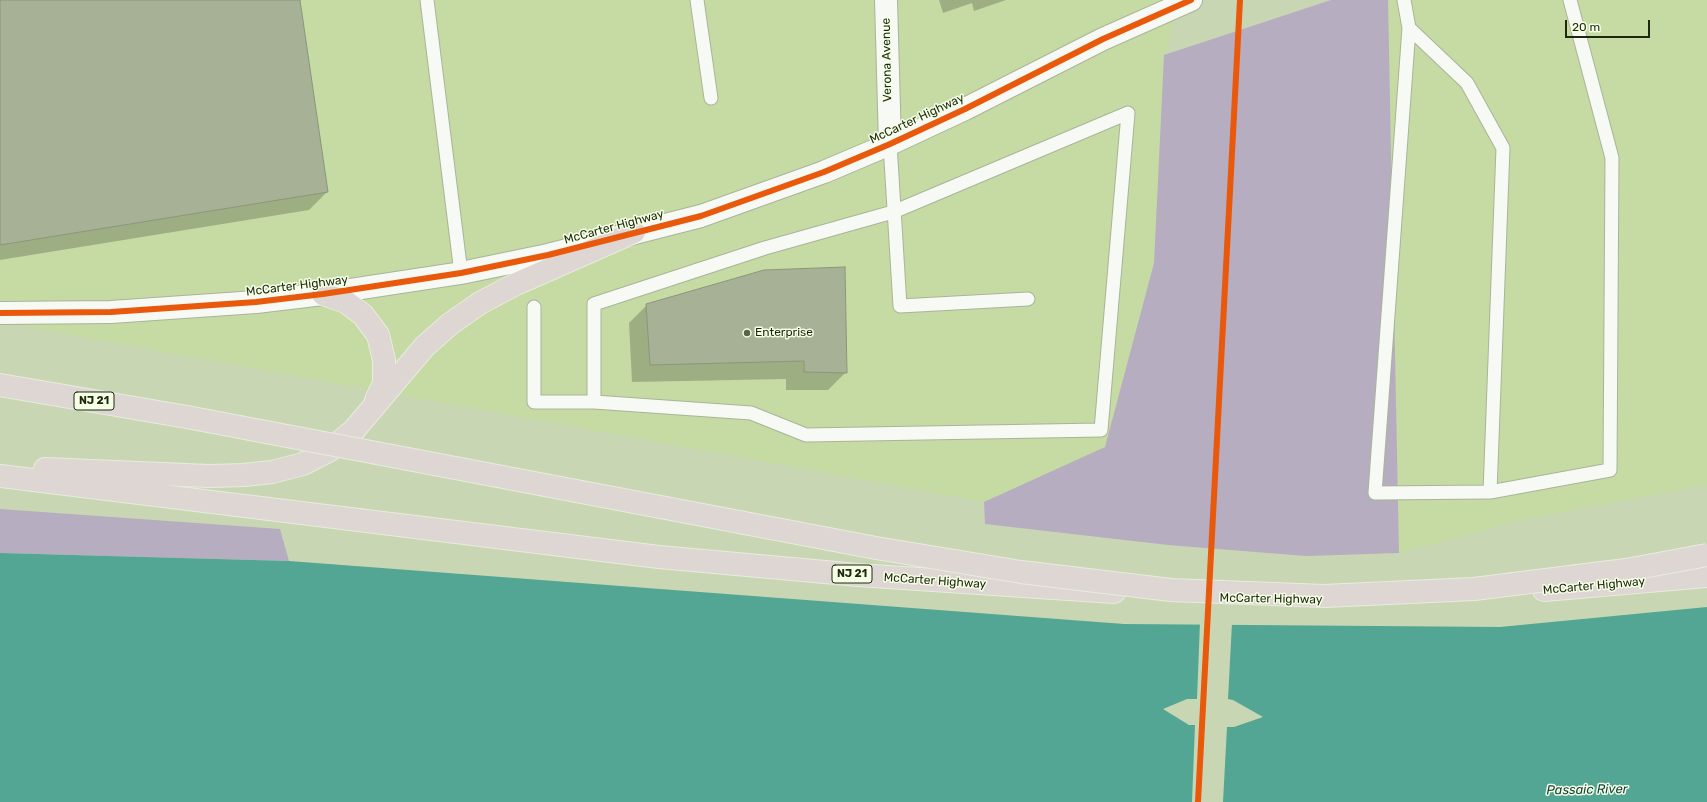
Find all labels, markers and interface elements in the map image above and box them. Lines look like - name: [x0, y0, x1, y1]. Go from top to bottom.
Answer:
- scale bar: [1567, 12, 1652, 38]
- street label: Verona Avenue: [879, 18, 895, 102]
- text: 20 m: [1572, 20, 1600, 34]
- street label: McCarter Highway: [867, 91, 967, 147]
- street label: McCarter Highway: [563, 207, 665, 247]
- street label: McCarter Highway: [245, 273, 349, 299]
- place label: Enterprise: [755, 326, 813, 340]
- marker: Enterprise: [742, 328, 752, 338]
- road number: NJ 21: [74, 392, 114, 410]
- road number: NJ 21: [832, 565, 872, 583]
- street label: McCarter Highway: [883, 570, 987, 592]
- street label: McCarter Highway: [1542, 574, 1646, 598]
- street label: McCarter Highway: [1220, 591, 1322, 607]
- water label: Passaic River: [1546, 781, 1628, 799]

